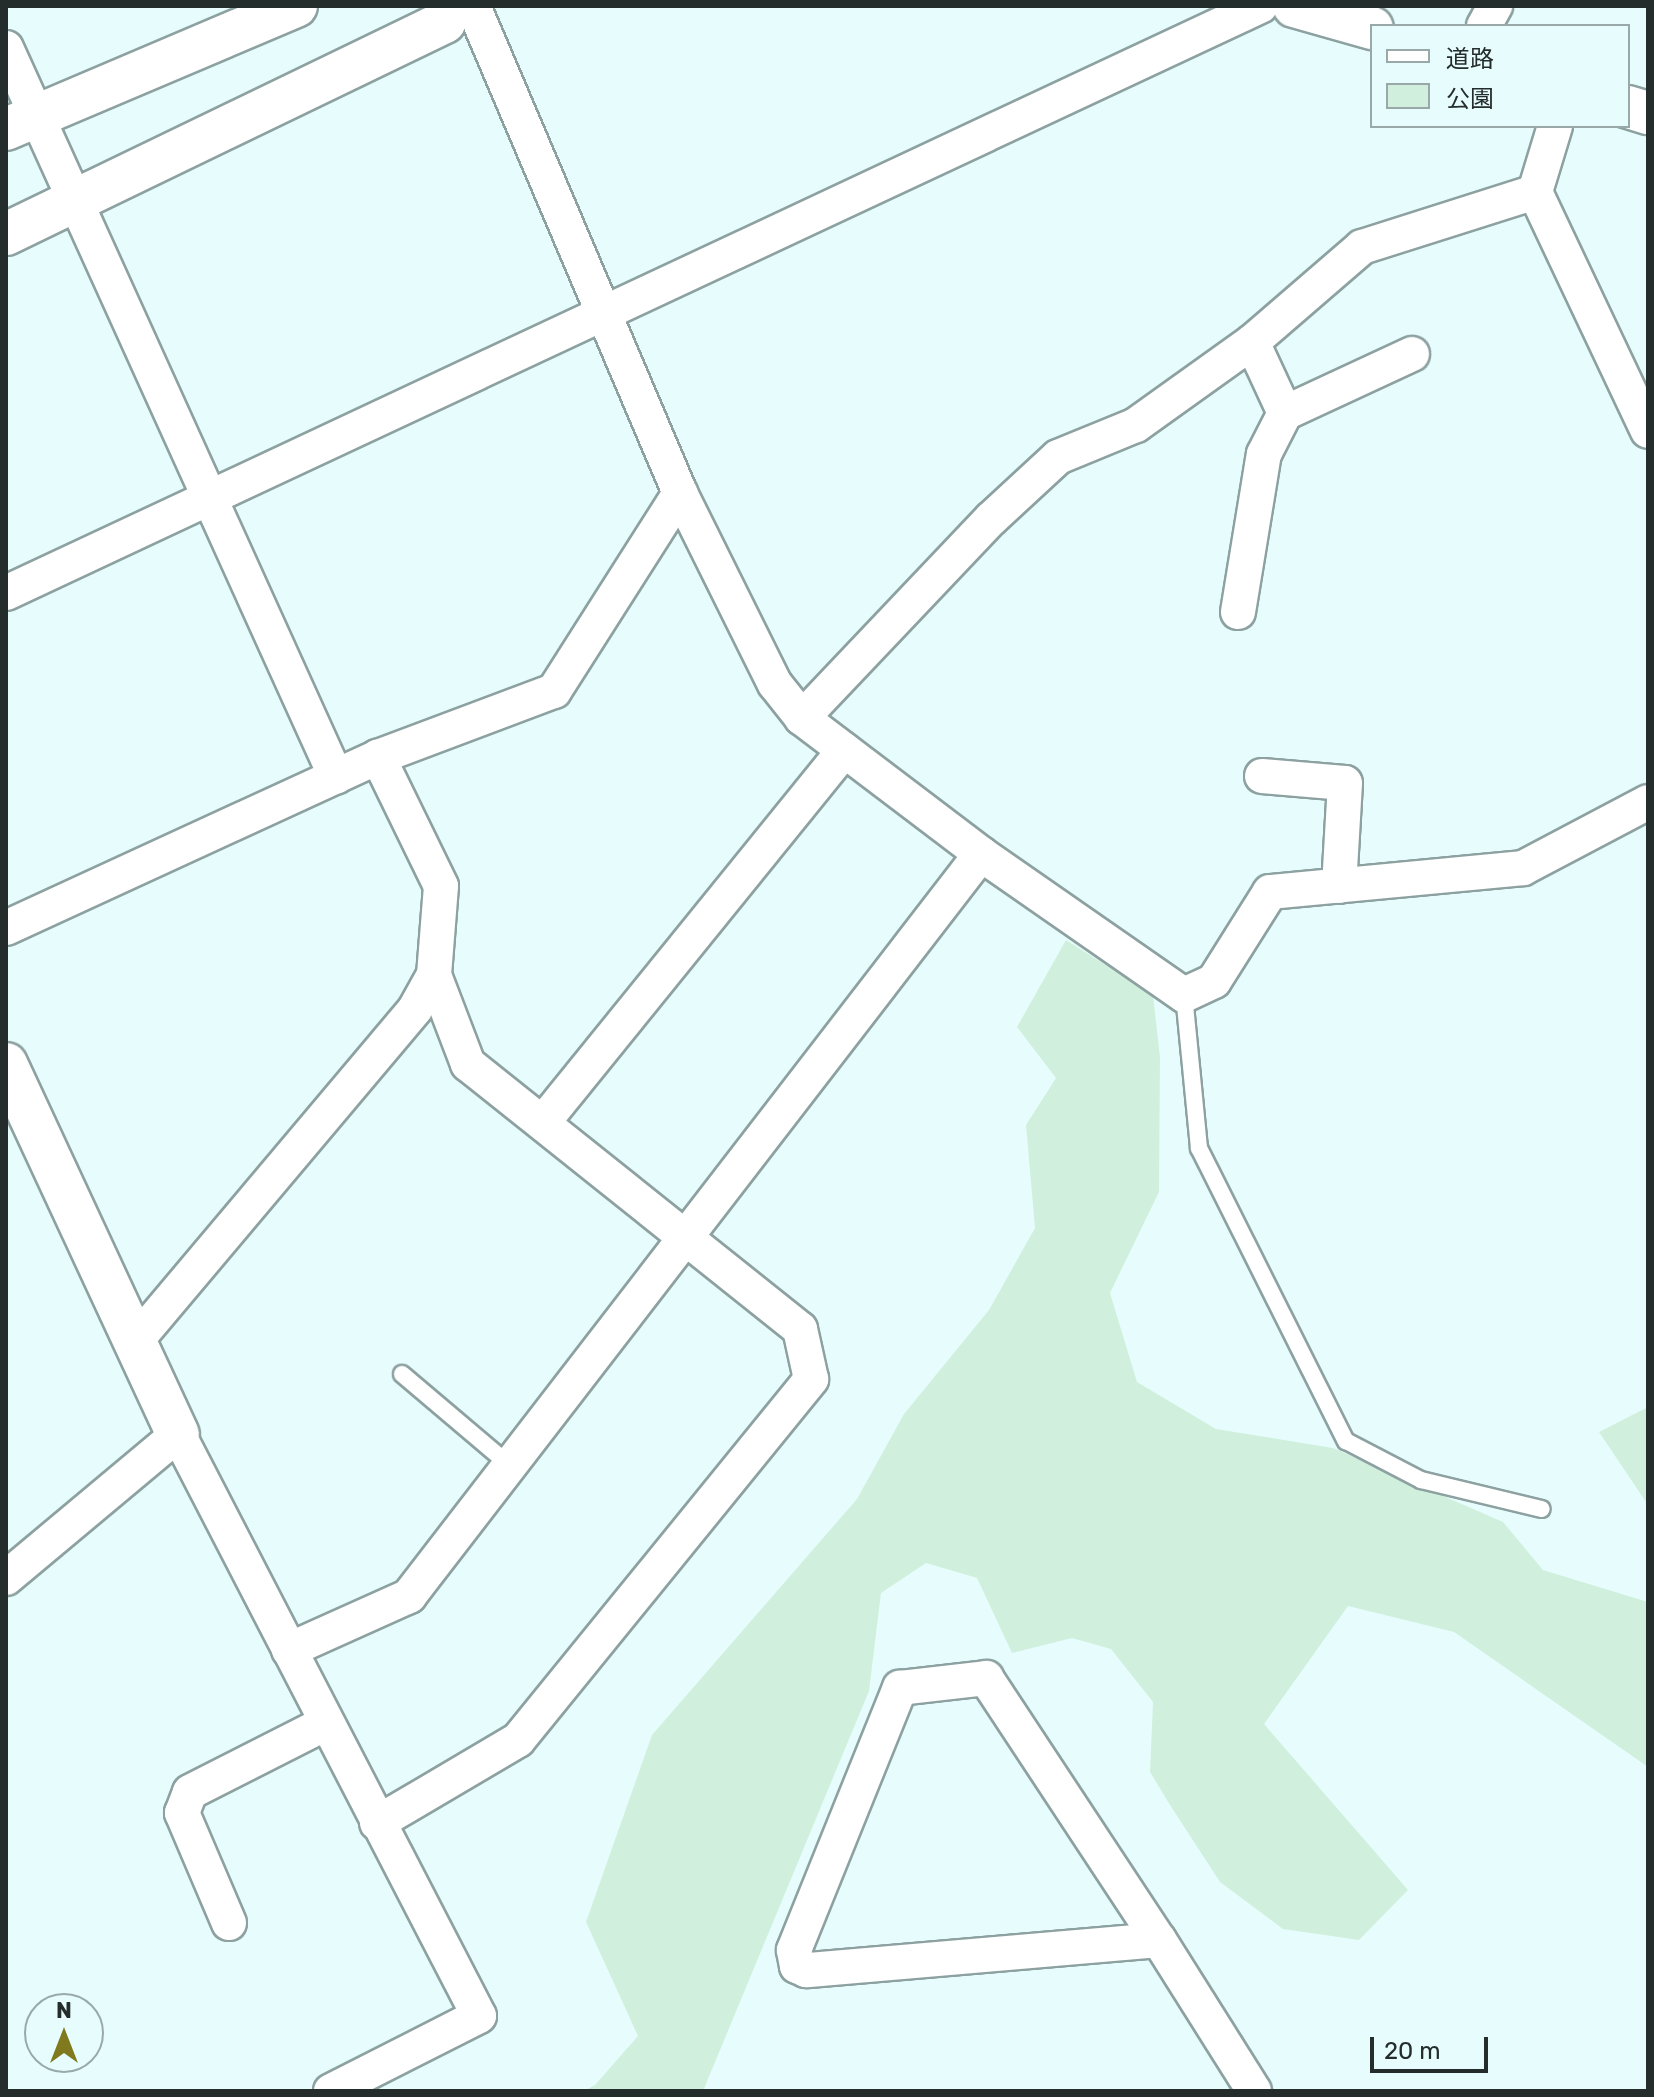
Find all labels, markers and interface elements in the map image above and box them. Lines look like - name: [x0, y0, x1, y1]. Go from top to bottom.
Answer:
- legend: [1370, 24, 1630, 128]
- text: 道路: [1446, 45, 1494, 73]
- text: 公園: [1446, 85, 1494, 113]
- north arrow: [24, 1993, 104, 2073]
- text: N: [56, 1997, 72, 2024]
- scale bar: [1374, 2021, 1492, 2071]
- text: 20 m: [1384, 2037, 1441, 2065]

